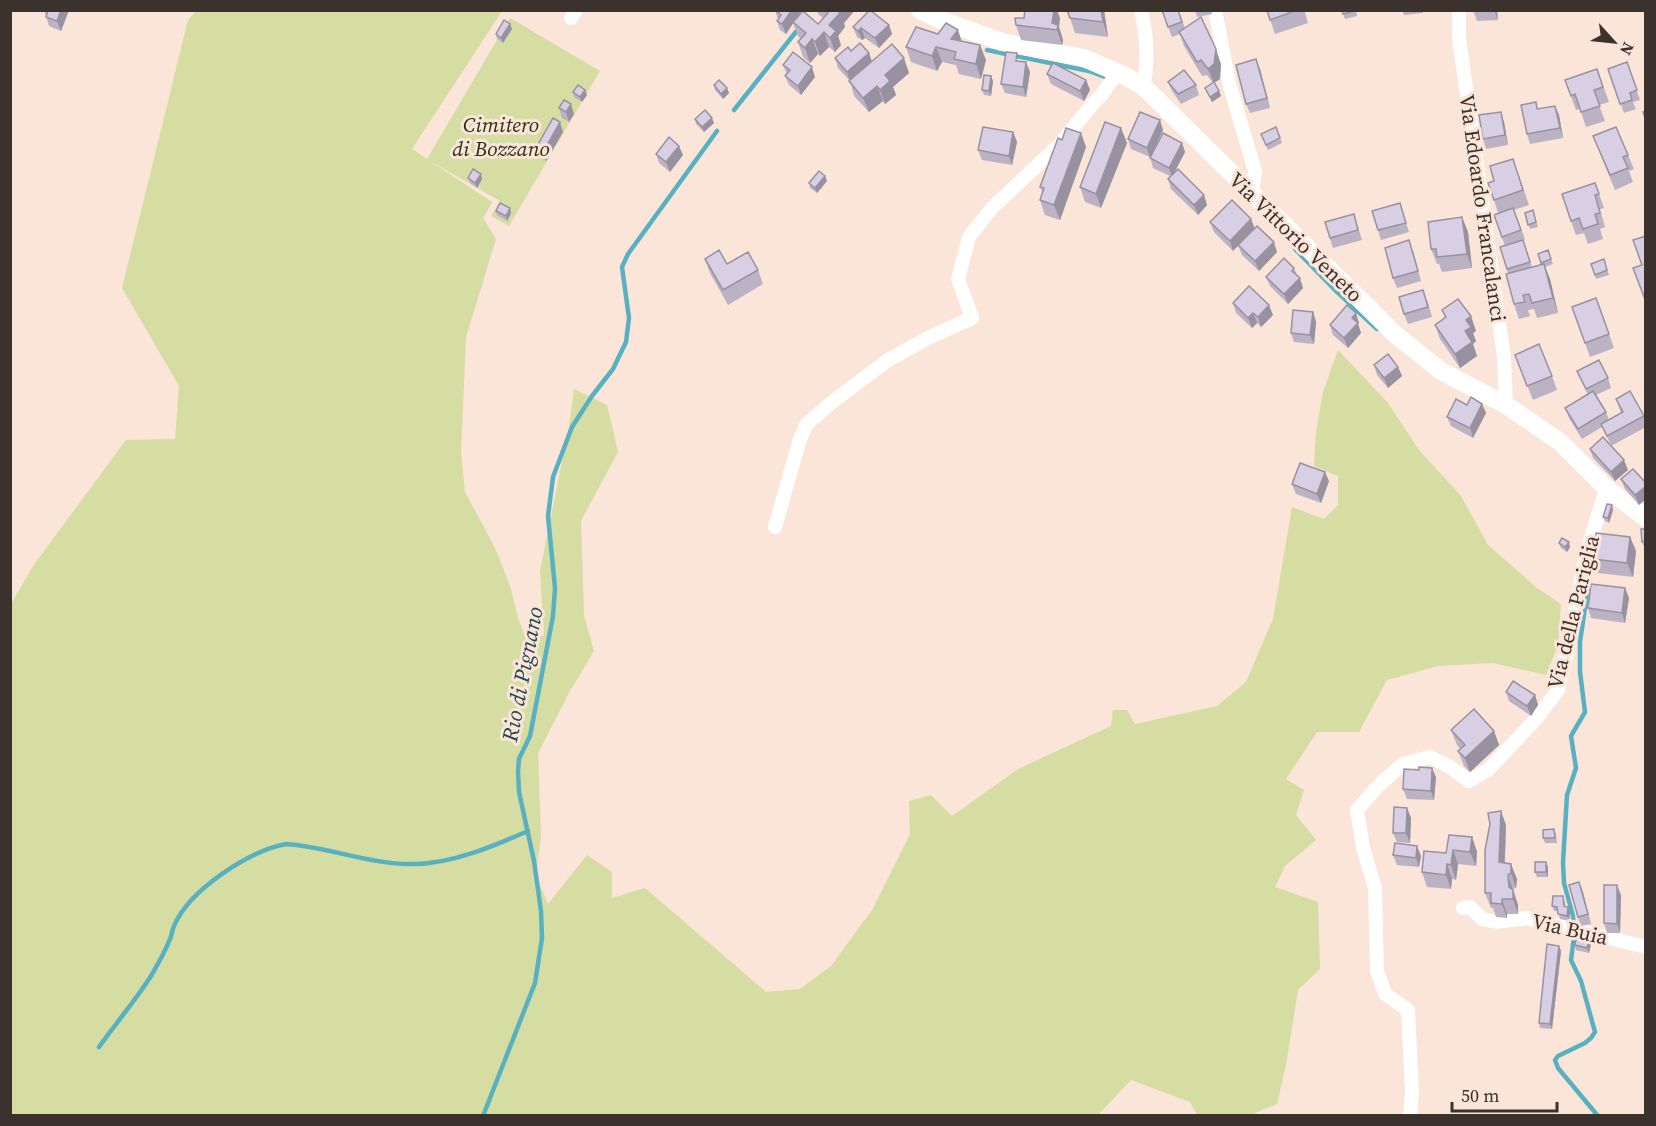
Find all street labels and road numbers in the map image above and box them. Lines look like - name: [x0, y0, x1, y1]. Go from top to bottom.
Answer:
- street label: Via Edoardo Francalanci: [1453, 92, 1513, 324]
- street label: Via Vittorio Veneto: [1223, 165, 1369, 309]
- street label: Via della Pariglia: [1540, 532, 1606, 692]
- street label: Via Buia: [1529, 906, 1611, 952]

